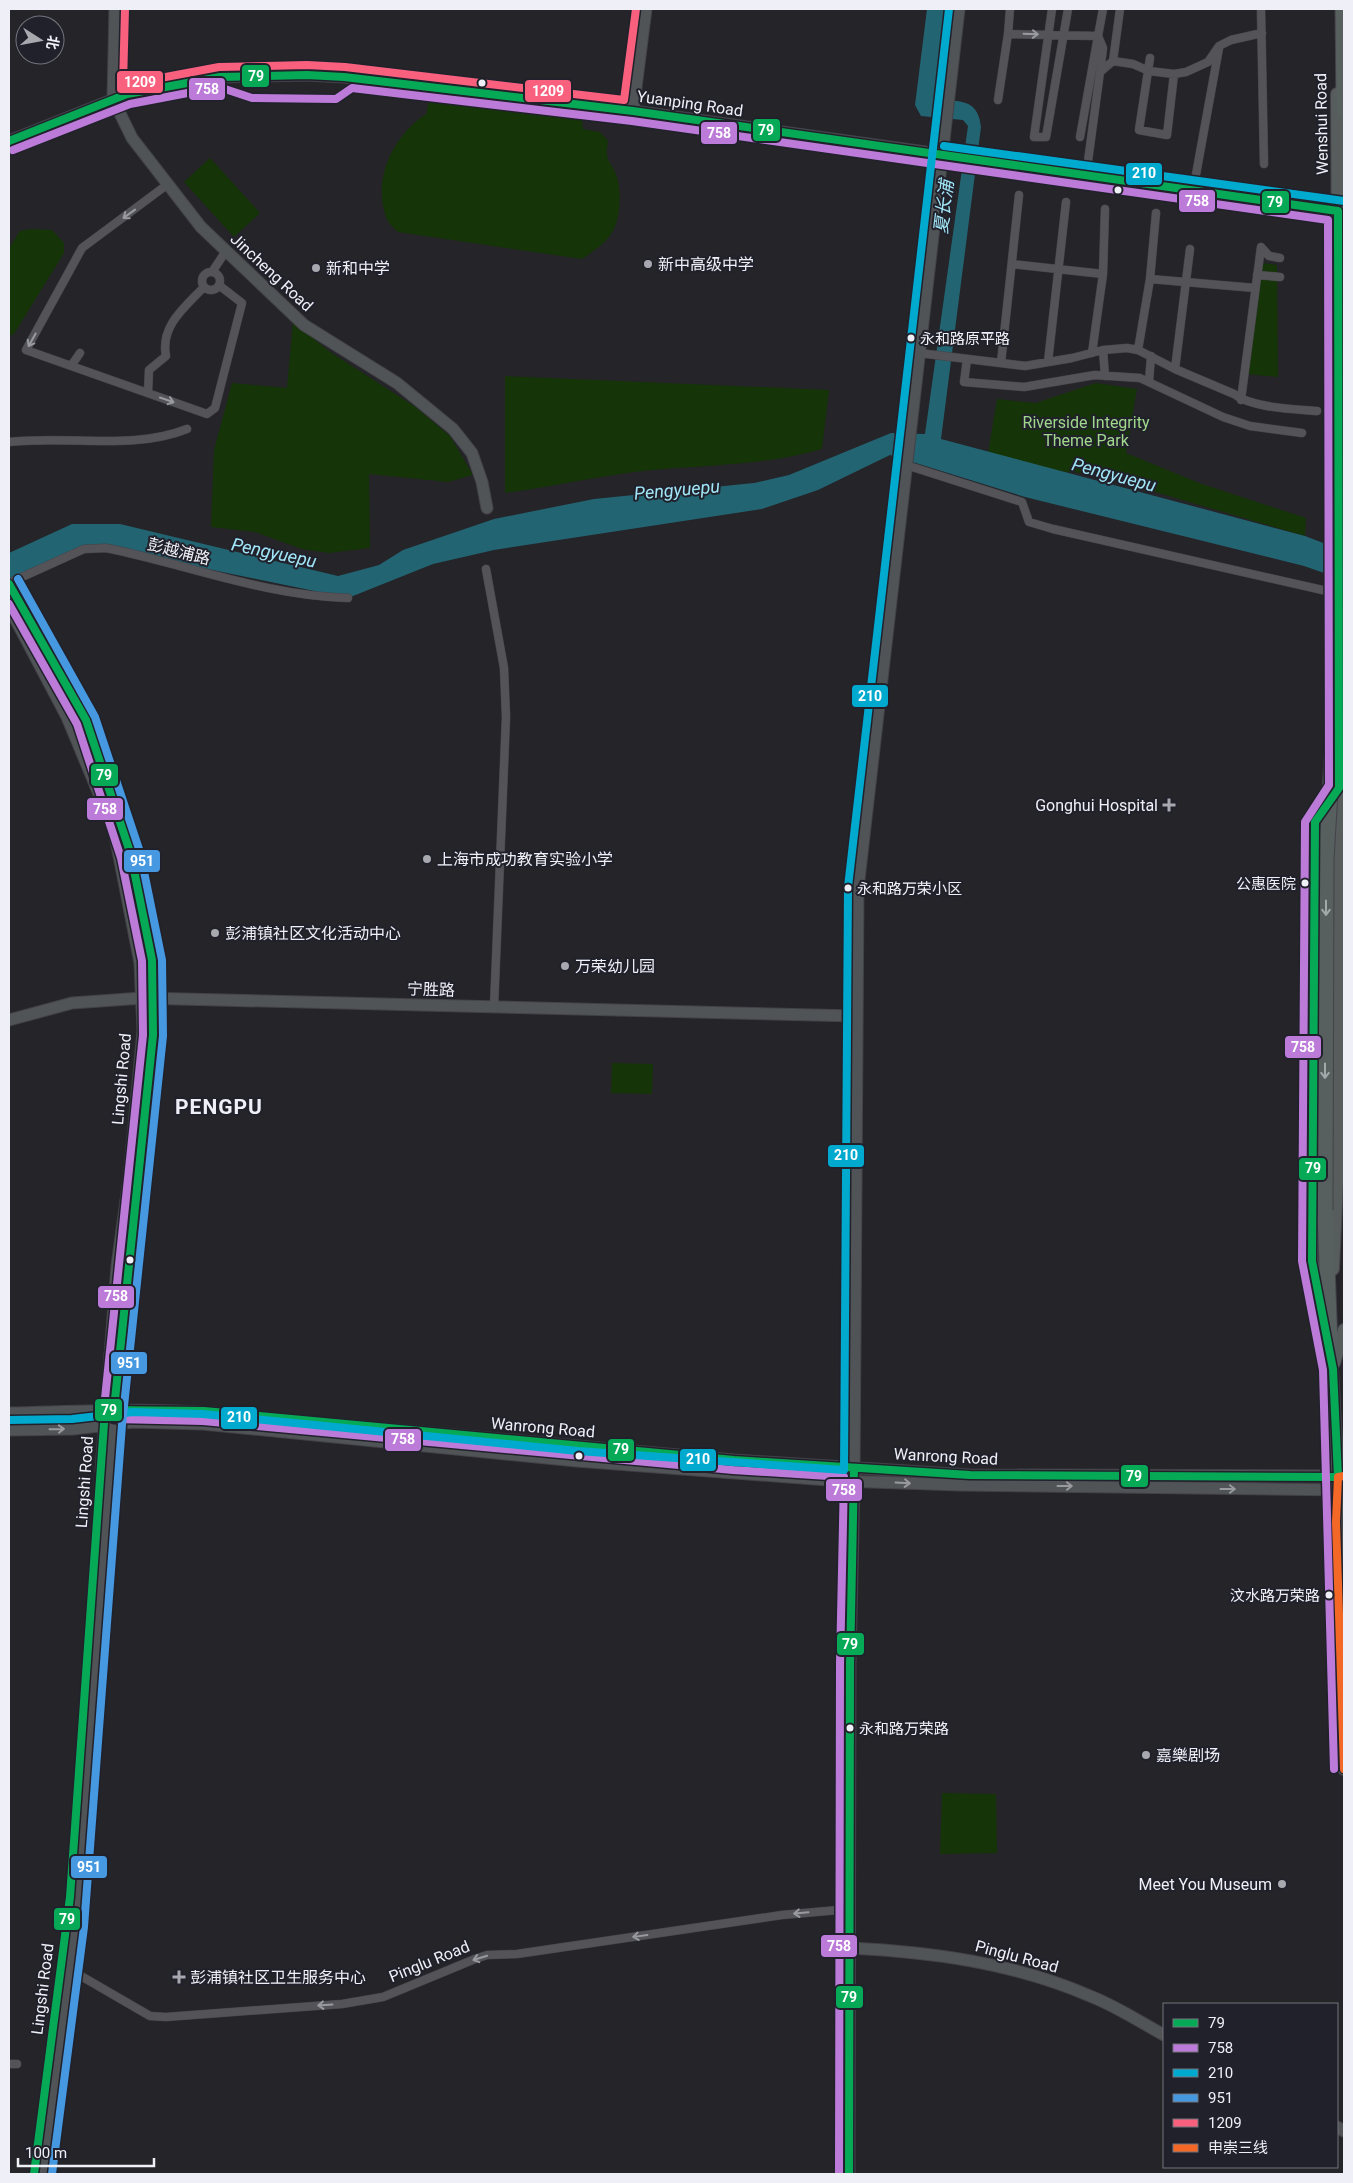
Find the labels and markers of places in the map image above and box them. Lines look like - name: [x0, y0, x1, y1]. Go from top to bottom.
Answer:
- unlabelled marker: [477, 78, 487, 88]
- unlabelled marker: [1113, 185, 1123, 195]
- place label: 新中高级中学: [658, 255, 754, 274]
- marker: 新中高级中学: [642, 258, 654, 270]
- place label: 新和中学: [326, 259, 390, 278]
- marker: 新和中学: [310, 262, 322, 274]
- place label: 永和路原平路: [920, 330, 1010, 348]
- marker: 永和路原平路: [906, 333, 916, 343]
- place label: Gonghui Hospital: [1035, 796, 1158, 815]
- marker: Gonghui Hospital: [1162, 798, 1176, 812]
- place label: 上海市成功教育实验小学: [437, 850, 613, 869]
- marker: 上海市成功教育实验小学: [421, 853, 433, 865]
- place label: 公惠医院: [1236, 875, 1296, 893]
- marker: 公惠医院: [1300, 878, 1310, 888]
- place label: 永和路万荣小区: [857, 880, 962, 898]
- marker: 永和路万荣小区: [843, 883, 853, 893]
- place label: 彭浦镇社区文化活动中心: [225, 924, 401, 943]
- marker: 彭浦镇社区文化活动中心: [209, 927, 221, 939]
- place label: 万荣幼儿园: [575, 957, 655, 976]
- marker: 万荣幼儿园: [559, 960, 571, 972]
- unlabelled marker: [125, 1255, 135, 1265]
- unlabelled marker: [574, 1451, 584, 1461]
- place label: 汶水路万荣路: [1230, 1587, 1320, 1605]
- marker: 汶水路万荣路: [1324, 1590, 1334, 1600]
- place label: 永和路万荣路: [859, 1720, 949, 1738]
- marker: 永和路万荣路: [845, 1723, 855, 1733]
- place label: 嘉樂剧场: [1156, 1746, 1220, 1765]
- marker: 嘉樂剧场: [1140, 1749, 1152, 1761]
- place label: Meet You Museum: [1138, 1875, 1272, 1894]
- marker: Meet You Museum: [1276, 1878, 1288, 1890]
- place label: 彭浦镇社区卫生服务中心: [190, 1968, 366, 1987]
- marker: 彭浦镇社区卫生服务中心: [172, 1970, 186, 1984]

